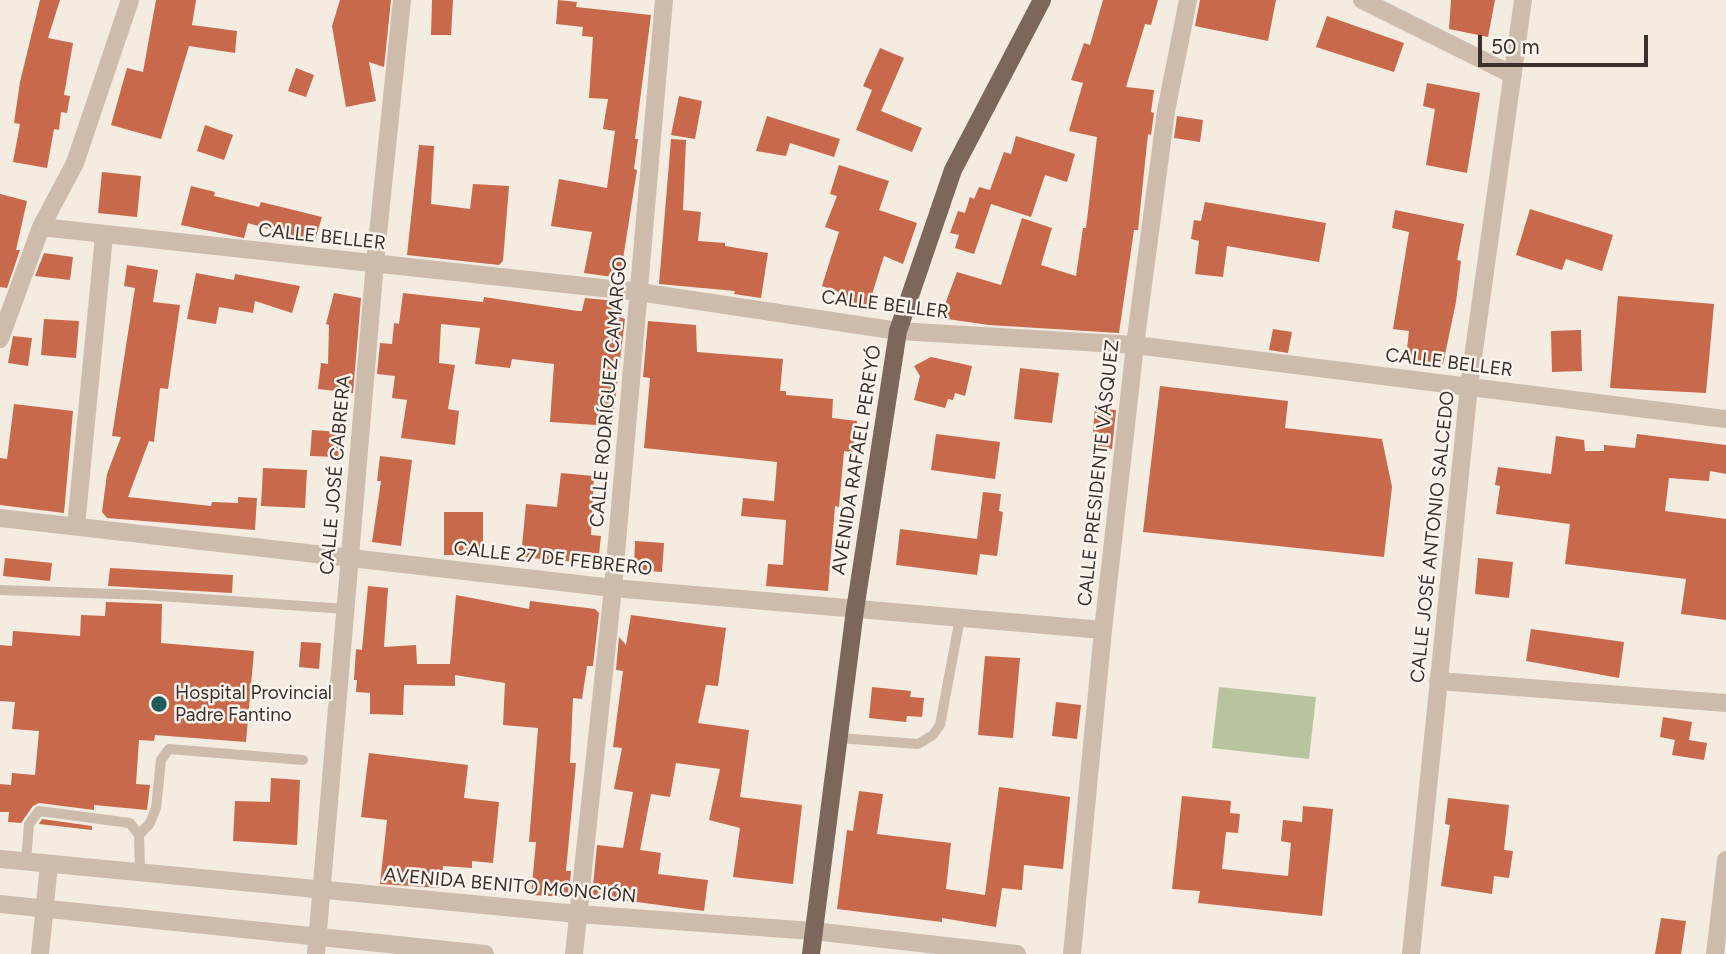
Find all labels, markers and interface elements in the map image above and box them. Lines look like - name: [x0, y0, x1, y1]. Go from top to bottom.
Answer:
- scale bar: [1481, 21, 1651, 65]
- text: 50 m: [1491, 34, 1540, 59]
- street label: CALLE BELLER: [257, 219, 387, 255]
- street label: CALLE RODRÍGUEZ CAMARGO: [586, 256, 632, 528]
- street label: CALLE BELLER: [820, 286, 950, 324]
- street label: CALLE PRESIDENTE VÁSQUEZ: [1074, 339, 1124, 607]
- street label: AVENIDA RAFAEL PEREYÓ: [828, 343, 886, 577]
- street label: CALLE BELLER: [1384, 344, 1514, 382]
- street label: CALLE JOSÉ CABRERA: [316, 374, 356, 576]
- street label: CALLE JOSÉ ANTONIO SALCEDO: [1406, 390, 1460, 684]
- street label: CALLE 27 DE FEBRERO: [452, 537, 654, 581]
- place label: Hospital Provincial Padre Fantino: [175, 682, 332, 726]
- marker: Hospital Provincial Padre Fantino: [149, 694, 169, 714]
- street label: AVENIDA BENITO MONCIÓN: [383, 864, 637, 908]

